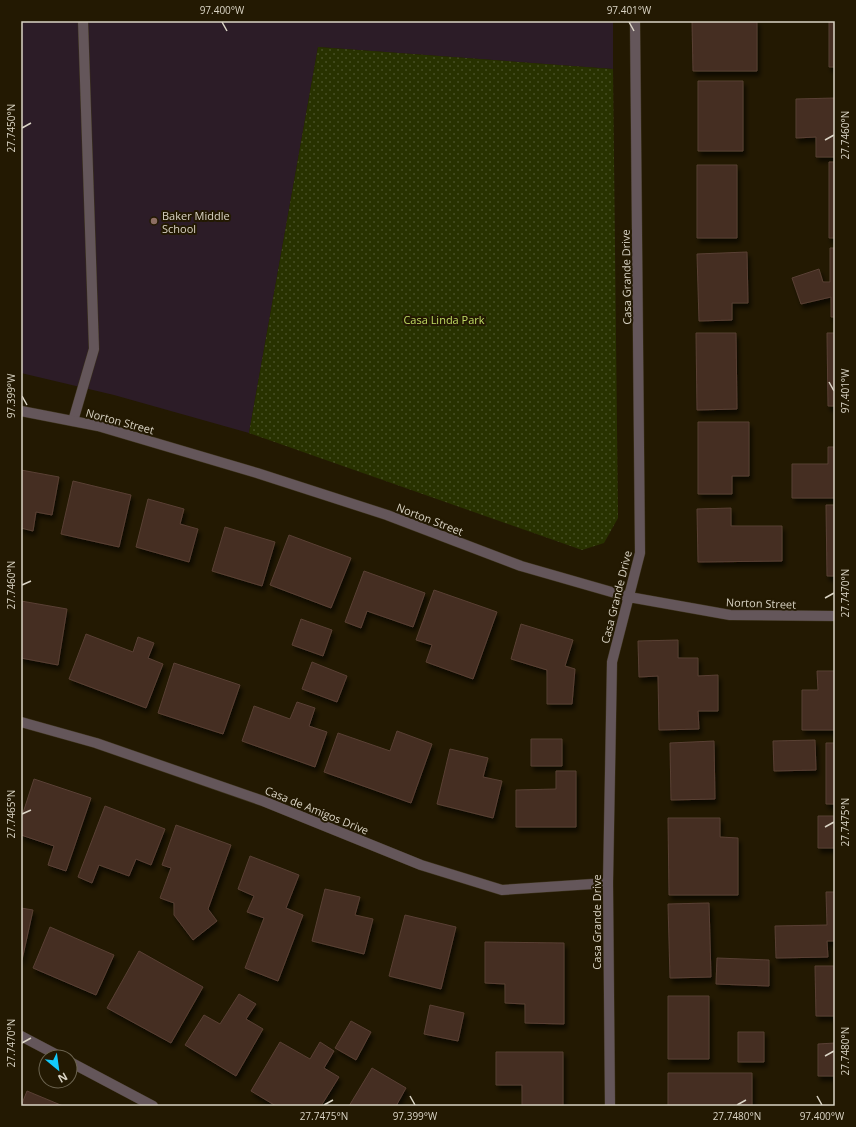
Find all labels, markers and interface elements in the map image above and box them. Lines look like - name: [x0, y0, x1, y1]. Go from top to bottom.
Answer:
- text: 97.400°W: [200, 3, 245, 17]
- text: 97.401°W: [607, 3, 652, 17]
- text: 27.7450°N: [4, 104, 18, 152]
- text: 27.7460°N: [838, 111, 852, 159]
- place label: Baker Middle School: [162, 208, 230, 236]
- marker: Baker Middle School: [149, 216, 159, 226]
- street label: Casa Grande Drive: [618, 229, 634, 325]
- park label: Casa Linda Park: [403, 312, 485, 327]
- text: 97.401°W: [838, 368, 852, 413]
- text: 97.399°W: [4, 373, 18, 418]
- street label: Norton Street: [84, 405, 156, 437]
- street label: Norton Street: [395, 499, 466, 539]
- street label: Casa Grande Drive: [597, 549, 635, 645]
- text: 27.7460°N: [4, 561, 18, 609]
- text: 27.7470°N: [838, 569, 852, 617]
- street label: Norton Street: [726, 594, 796, 612]
- street label: Casa de Amigos Drive: [263, 782, 371, 838]
- text: 27.7465°N: [4, 790, 18, 838]
- text: 27.7475°N: [838, 798, 852, 846]
- street label: Casa Grande Drive: [589, 874, 604, 970]
- text: 27.7470°N: [4, 1019, 18, 1067]
- text: 27.7480°N: [838, 1027, 852, 1075]
- north arrow: [38, 1049, 78, 1089]
- text: N: [56, 1069, 71, 1087]
- text: 27.7475°N: [300, 1109, 348, 1123]
- text: 97.399°W: [393, 1109, 438, 1123]
- text: 27.7480°N: [713, 1109, 761, 1123]
- text: 97.400°W: [800, 1109, 845, 1123]

